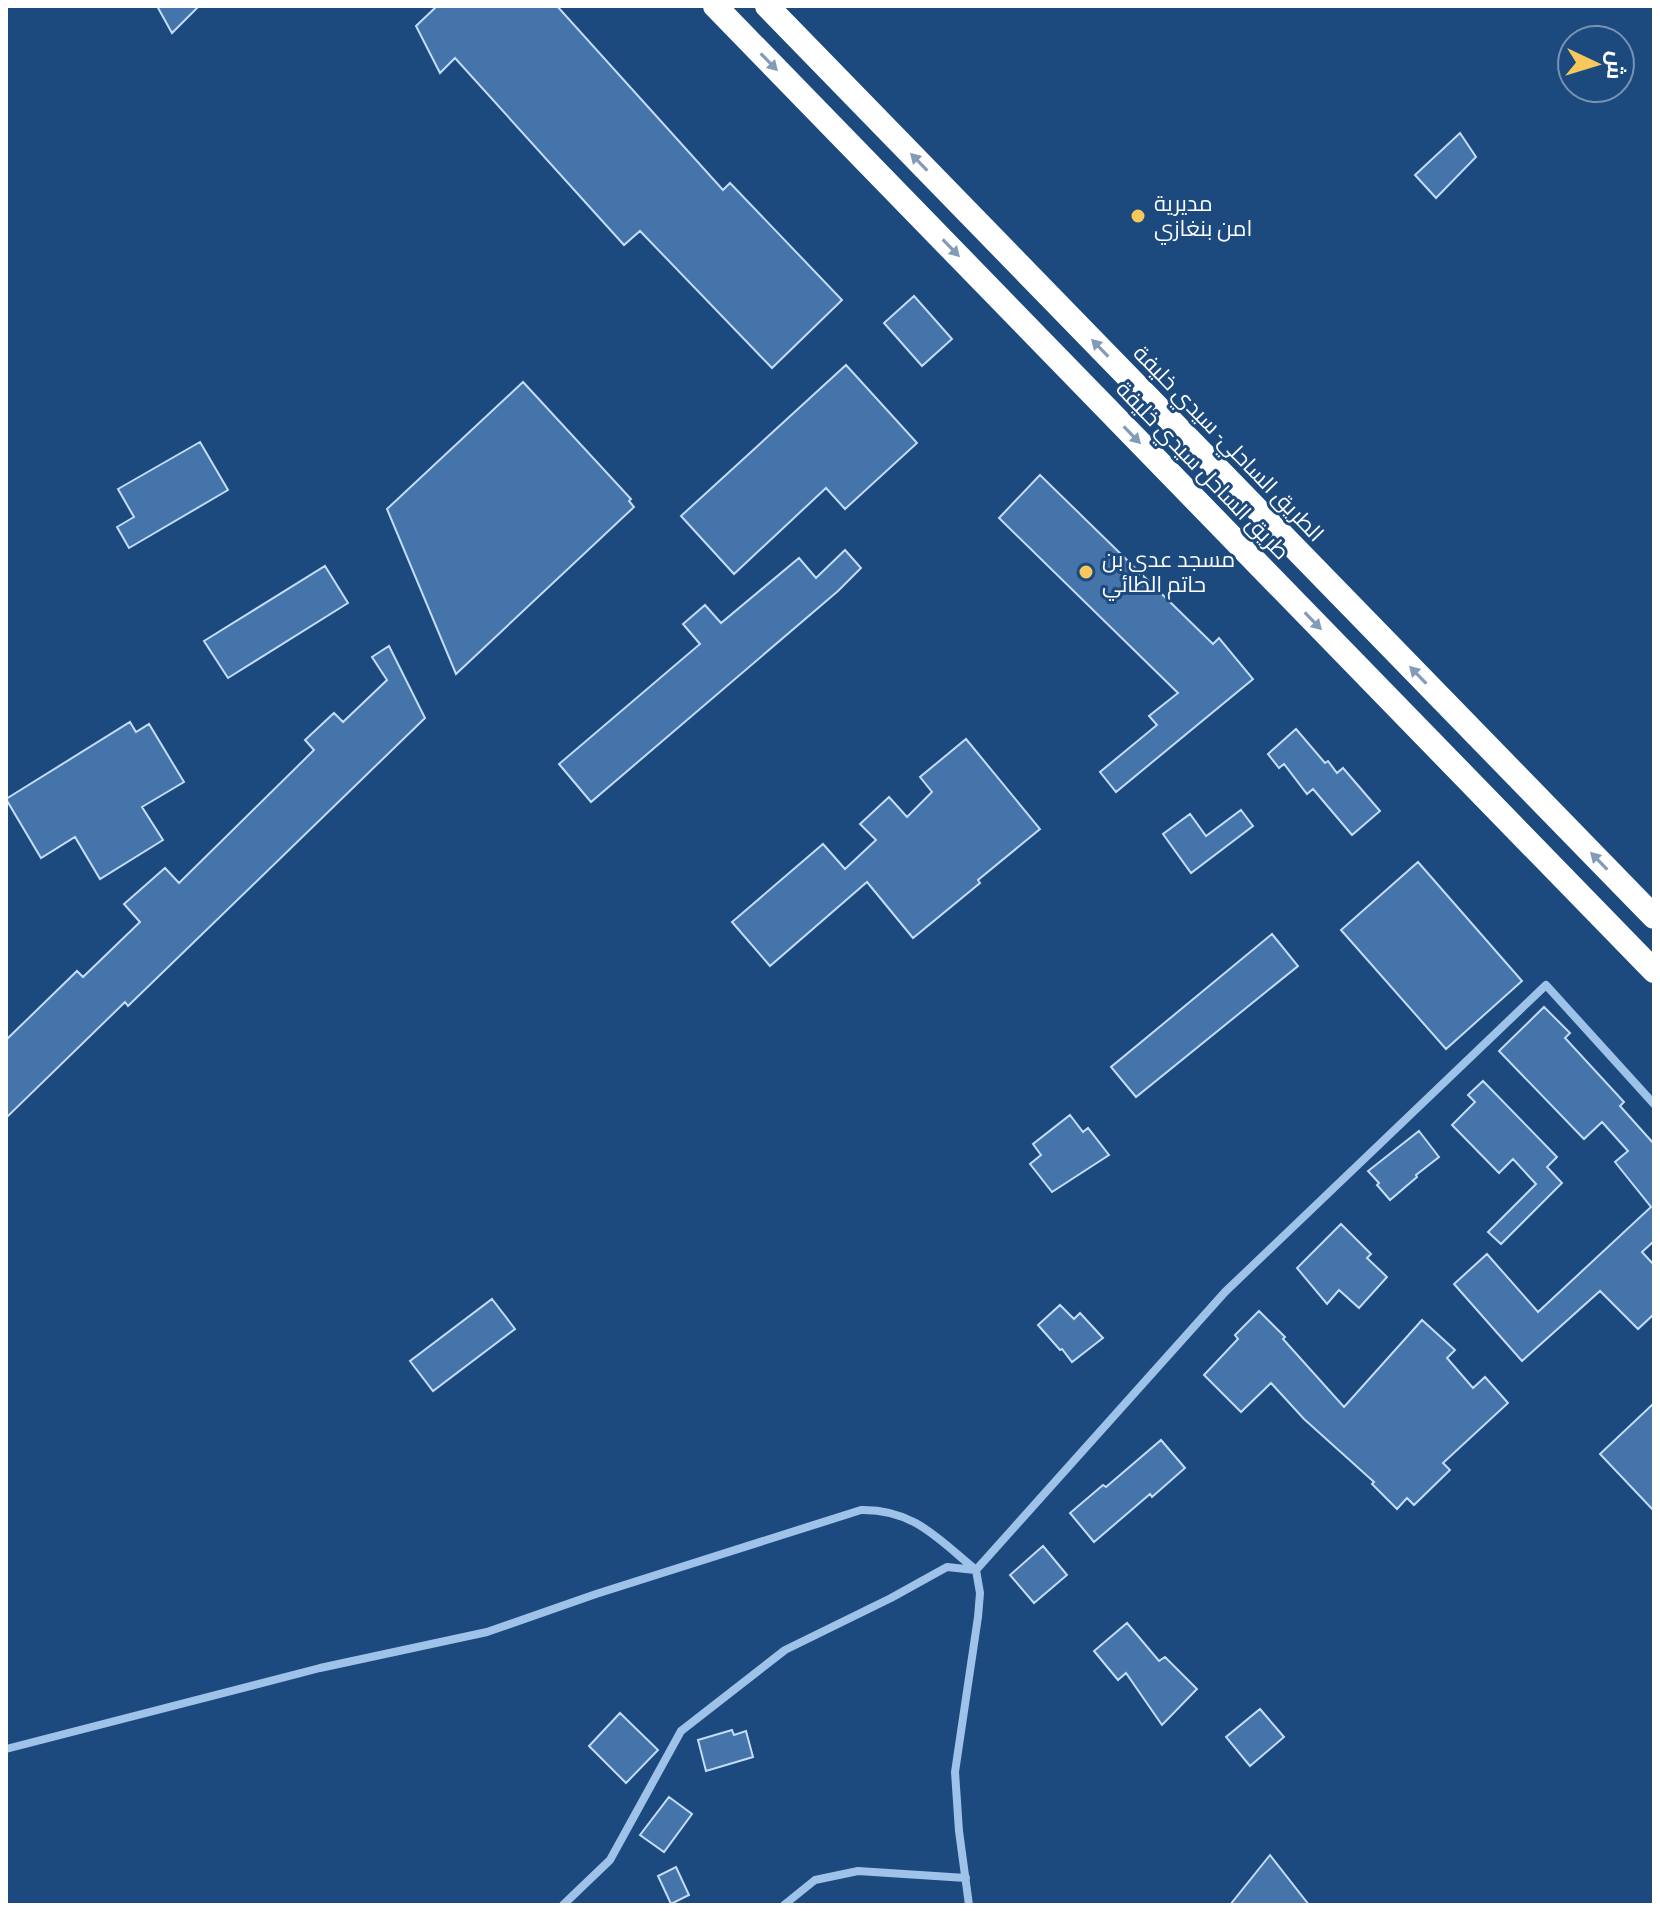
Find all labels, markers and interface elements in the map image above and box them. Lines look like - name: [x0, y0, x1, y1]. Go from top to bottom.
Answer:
- north arrow: [1556, 24, 1636, 104]
- text: ش: [1601, 50, 1631, 80]
- one-way arrow: [760, 52, 778, 71]
- one-way arrow: [910, 153, 929, 172]
- place label: مديرية امن بنغازي: [1154, 189, 1252, 245]
- marker: مديرية امن بنغازي: [1129, 207, 1147, 225]
- one-way arrow: [941, 238, 959, 257]
- one-way arrow: [1092, 339, 1110, 358]
- street label: الطريق الساحلي- سيدي خليفة: [1126, 339, 1330, 549]
- street label: طريق الساحل سيدي خليفة: [1108, 375, 1296, 567]
- one-way arrow: [1122, 425, 1141, 444]
- place label: مسجد عدي بن حاتم الطائي: [1102, 545, 1235, 601]
- marker: مسجد عدي بن حاتم الطائي: [1077, 563, 1095, 581]
- one-way arrow: [1304, 611, 1322, 630]
- one-way arrow: [1409, 666, 1428, 685]
- one-way arrow: [1591, 852, 1609, 871]

